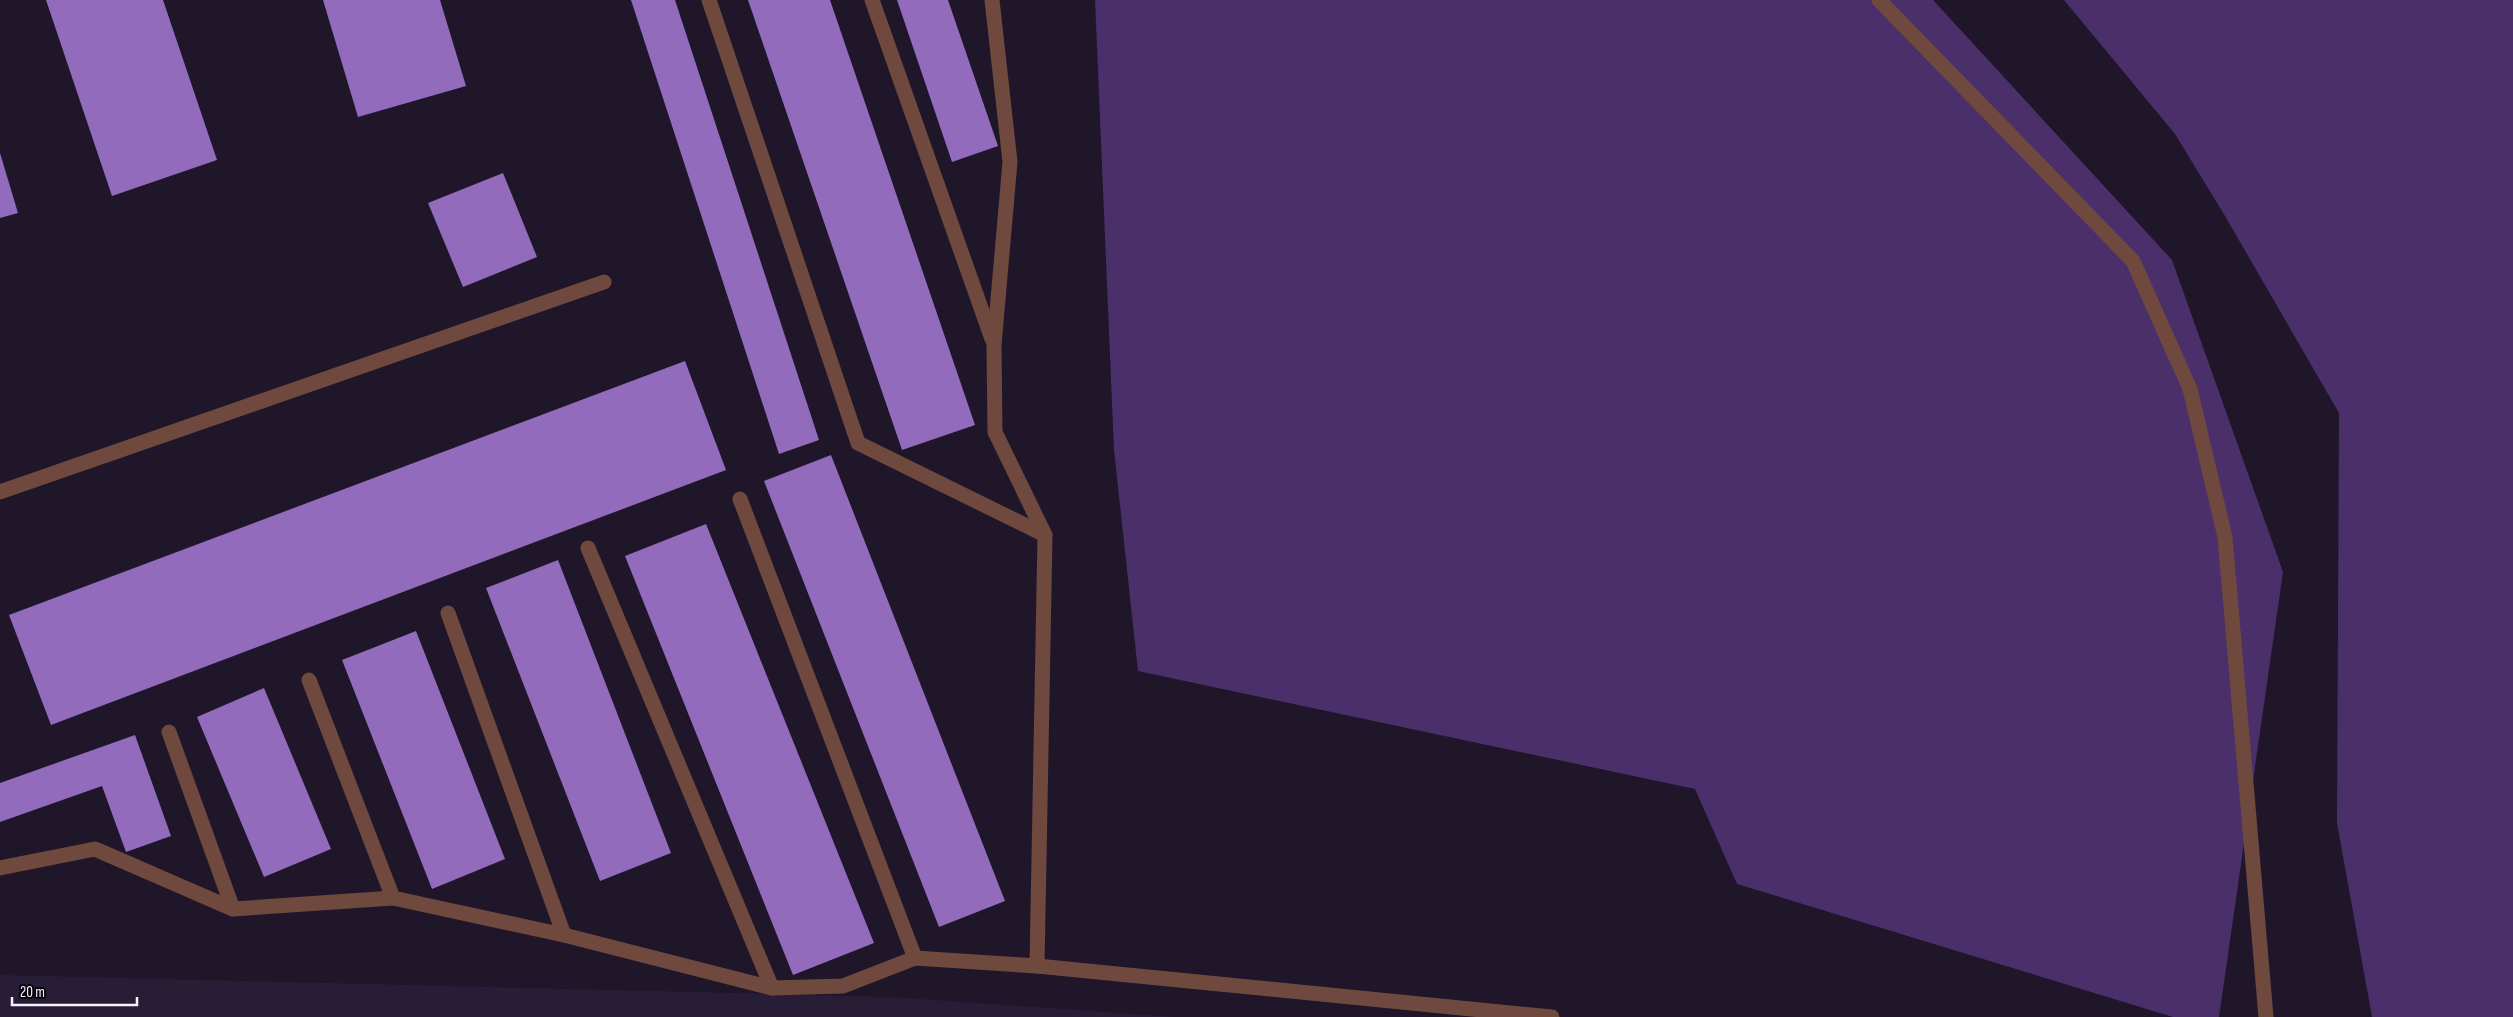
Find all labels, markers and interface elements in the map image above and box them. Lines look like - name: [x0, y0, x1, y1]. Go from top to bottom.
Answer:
- scale bar: [12, 974, 138, 1006]
- text: 20 m: [20, 983, 45, 1002]

